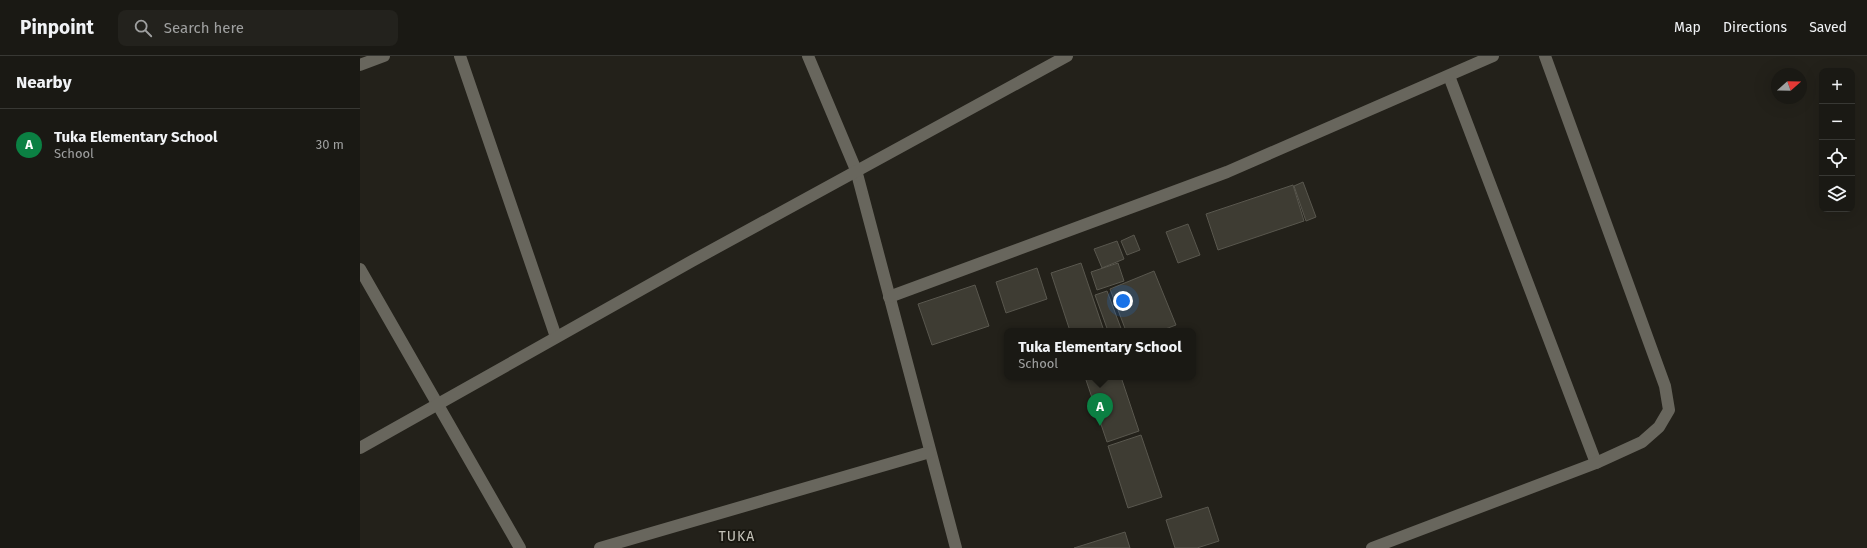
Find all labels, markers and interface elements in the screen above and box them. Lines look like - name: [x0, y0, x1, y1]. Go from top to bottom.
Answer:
- search box: [118, 10, 398, 46]
- text: Pinpoint: [20, 16, 94, 39]
- icon: search: [132, 17, 154, 39]
- text: Search here: [164, 19, 244, 37]
- text: Map: [1674, 19, 1701, 36]
- text: Directions: [1723, 19, 1787, 36]
- text: Saved: [1809, 19, 1847, 36]
- north arrow: [1771, 68, 1807, 104]
- map controls: [1819, 68, 1855, 212]
- button: +: [1819, 68, 1855, 104]
- text: Nearby: [16, 72, 71, 93]
- button: −: [1819, 104, 1855, 140]
- text: Tuka Elementary School: [54, 128, 218, 146]
- text: A: [25, 137, 33, 152]
- text: 30 m: [316, 137, 344, 152]
- button: locate: [1819, 140, 1855, 176]
- text: School: [54, 146, 94, 161]
- button: layers: [1819, 176, 1855, 212]
- your location: [1113, 291, 1133, 311]
- popup: [1004, 328, 1196, 380]
- text: Tuka Elementary School: [1018, 338, 1182, 356]
- text: School: [1018, 356, 1058, 371]
- pin: A: [1087, 393, 1113, 426]
- district label: TUKA: [719, 528, 755, 545]

